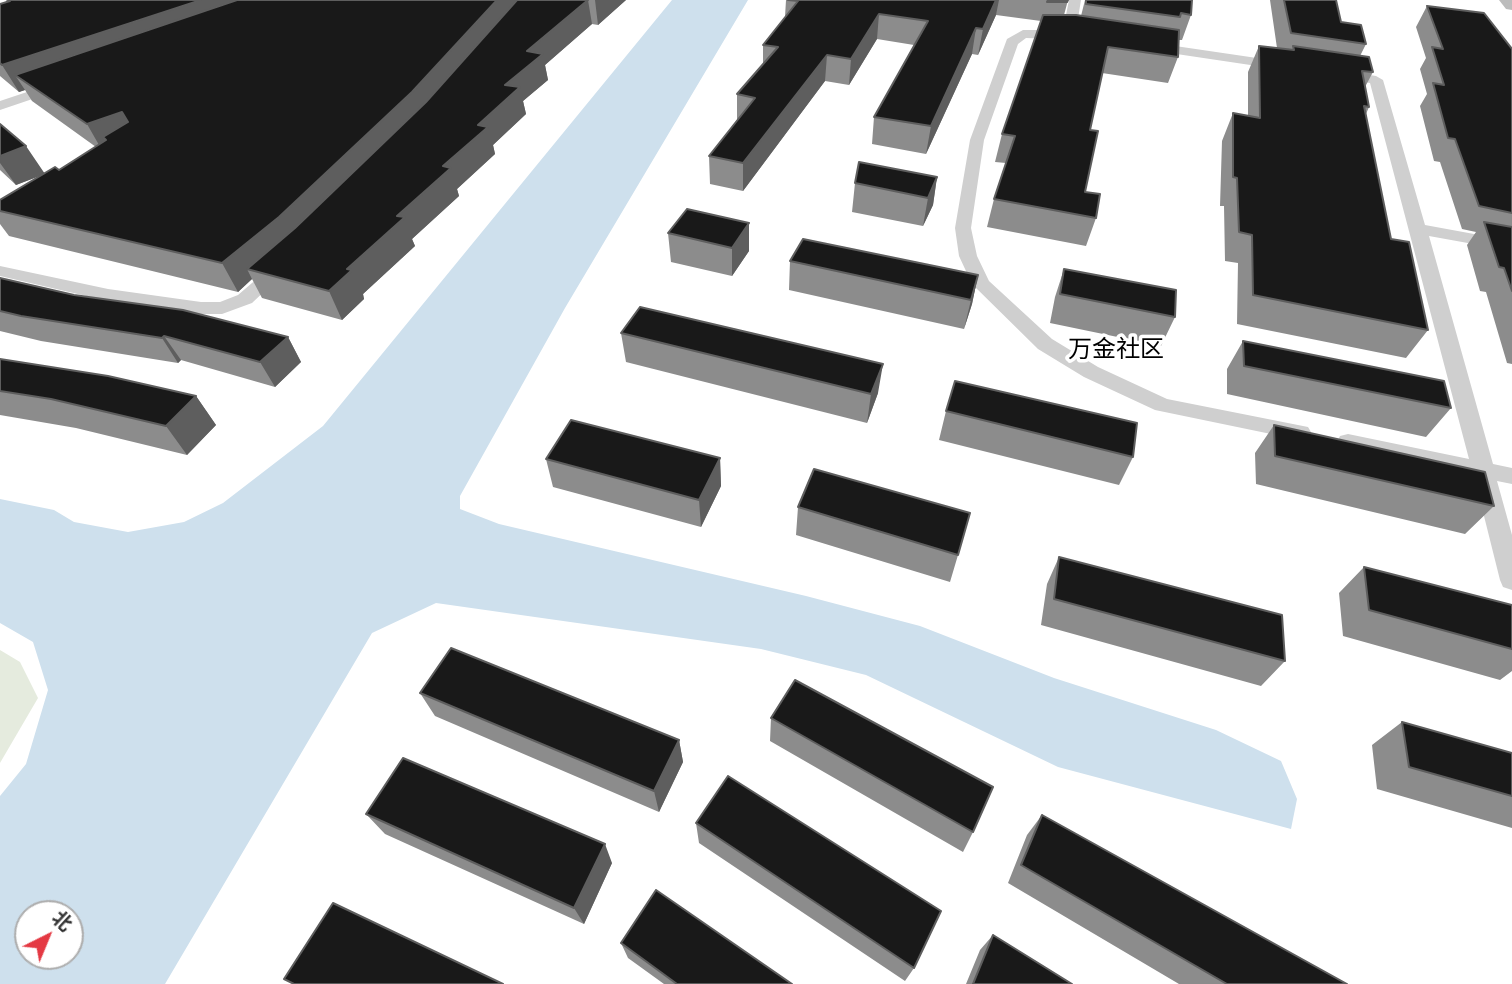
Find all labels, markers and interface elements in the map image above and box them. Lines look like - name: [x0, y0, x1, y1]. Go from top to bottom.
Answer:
- district label: 万金社区: [1068, 337, 1164, 365]
- north arrow: [14, 900, 84, 970]
- text: 北: [46, 904, 78, 937]

